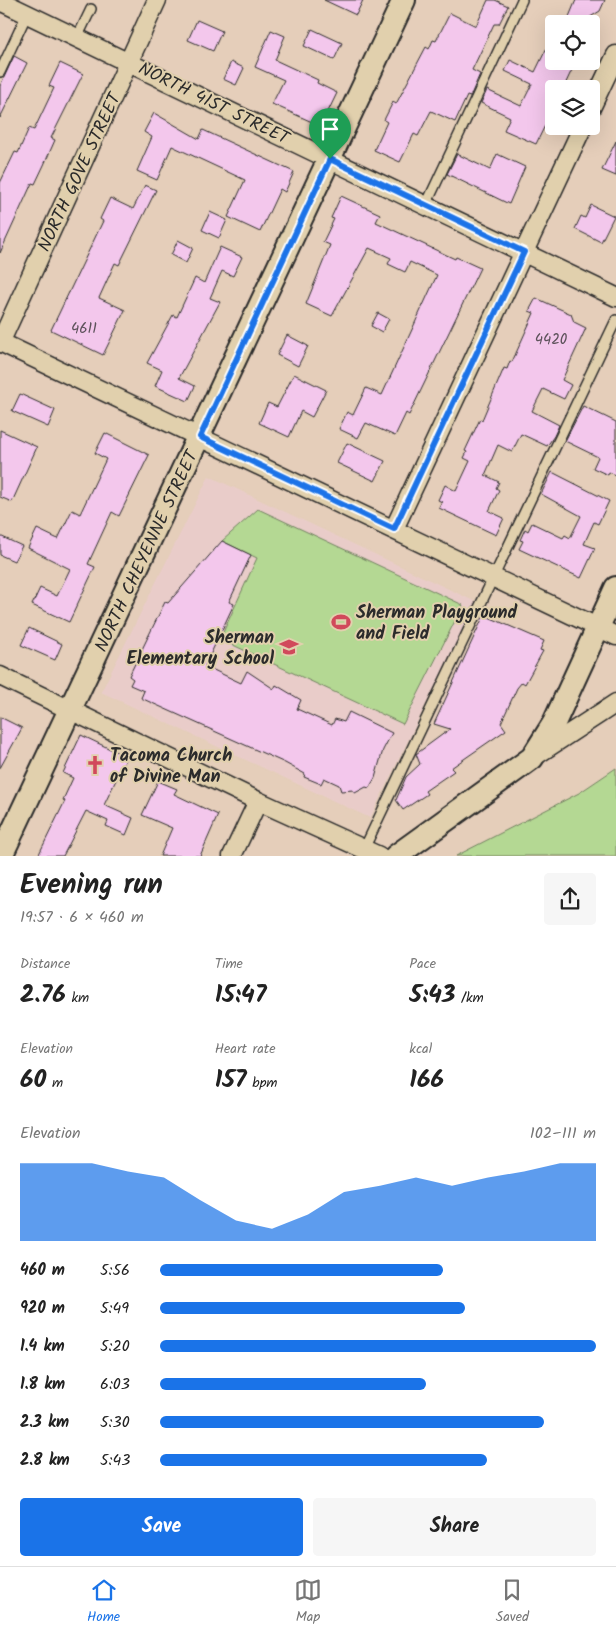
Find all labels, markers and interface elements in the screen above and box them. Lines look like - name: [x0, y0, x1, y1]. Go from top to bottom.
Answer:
- map controls: [545, 15, 600, 135]
- button: locate: [545, 15, 600, 70]
- street label: NORTH 41ST STREET: [133, 55, 295, 154]
- button: layers: [545, 80, 600, 135]
- street label: NORTH GOVE STREET: [31, 87, 131, 257]
- pin: [309, 108, 351, 159]
- icon: arrive: [316, 115, 344, 143]
- house number: 4611: [71, 317, 97, 341]
- house number: 4420: [535, 328, 568, 352]
- street label: NORTH CHEYENNE STREET: [88, 445, 207, 657]
- place label: Sherman Playground and Field: [356, 599, 518, 649]
- sports icon: Sherman Playground and Field: [330, 611, 352, 633]
- place label: Sherman Elementary School: [127, 624, 274, 674]
- school or university icon: Sherman Elementary School: [278, 636, 300, 658]
- place label: Tacoma Church of Divine Man: [110, 742, 232, 792]
- church icon: Tacoma Church of Divine Man: [84, 754, 106, 776]
- text: Evening run: [20, 863, 163, 908]
- button: share: [544, 873, 596, 925]
- text: 19:57 · 6 × 460 m: [20, 905, 144, 930]
- text: Distance: [20, 953, 70, 975]
- text: Time: [215, 953, 243, 975]
- text: Pace: [409, 953, 436, 975]
- text: 2.76: [20, 975, 66, 1015]
- text: 15:47: [215, 975, 266, 1015]
- text: 5:43: [409, 975, 455, 1015]
- text: km: [66, 987, 89, 1009]
- text: /km: [455, 987, 484, 1009]
- text: Elevation: [20, 1038, 73, 1060]
- text: Heart rate: [215, 1038, 276, 1060]
- text: kcal: [409, 1038, 432, 1060]
- text: 60: [20, 1060, 46, 1100]
- text: 157: [215, 1060, 247, 1100]
- text: 166: [409, 1060, 444, 1100]
- text: m: [46, 1072, 63, 1094]
- text: bpm: [247, 1072, 277, 1094]
- text: Elevation: [20, 1121, 81, 1146]
- text: 102–111 m: [530, 1121, 596, 1146]
- text: 460 m: [20, 1258, 65, 1283]
- text: 5:56: [100, 1258, 130, 1283]
- text: 920 m: [20, 1296, 65, 1321]
- text: 5:49: [100, 1296, 129, 1321]
- text: 1.4 km: [20, 1334, 65, 1359]
- text: 5:20: [100, 1334, 130, 1359]
- text: 1.8 km: [20, 1372, 65, 1397]
- text: 6:03: [100, 1372, 130, 1397]
- text: 2.3 km: [20, 1410, 69, 1435]
- text: 5:30: [100, 1410, 130, 1435]
- text: 2.8 km: [20, 1448, 70, 1473]
- text: 5:43: [100, 1448, 130, 1473]
- button: Save: [20, 1498, 303, 1556]
- button: Share: [313, 1498, 596, 1556]
- tab: Home: [87, 1576, 120, 1628]
- tab: Map: [294, 1576, 322, 1628]
- tab: Saved: [496, 1576, 529, 1628]

